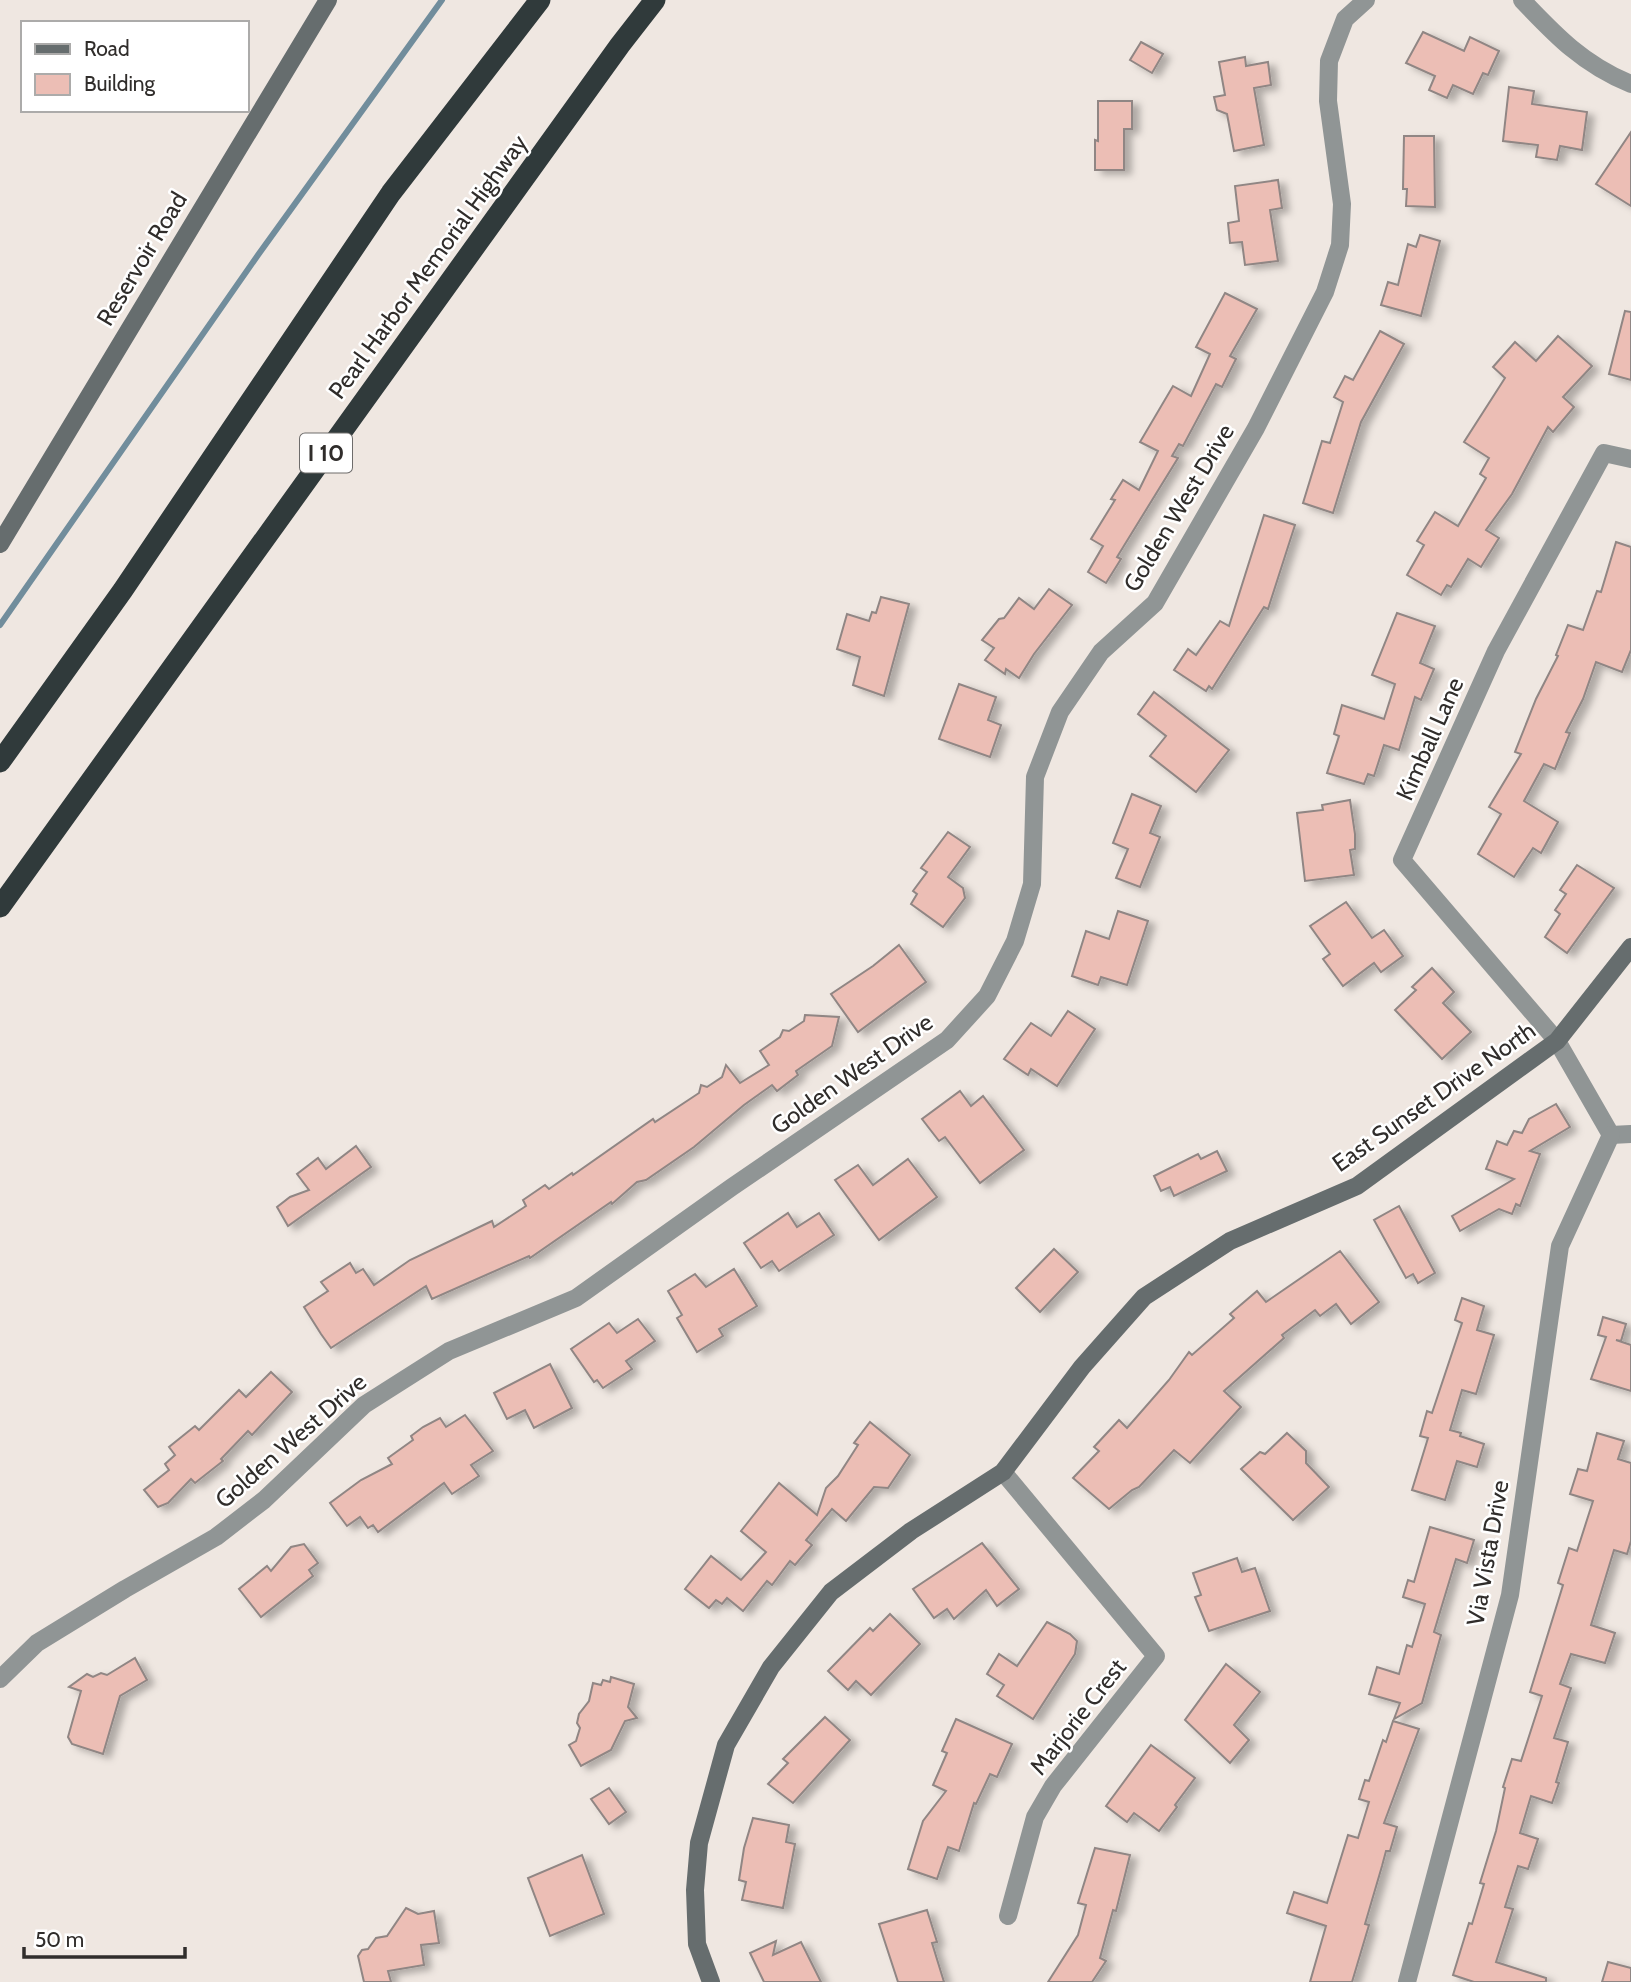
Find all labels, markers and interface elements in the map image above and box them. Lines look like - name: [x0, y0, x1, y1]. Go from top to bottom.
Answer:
- legend: [21, 21, 248, 112]
- text: Road: [84, 36, 130, 61]
- text: Building: [84, 71, 156, 96]
- street label: Pearl Harbor Memorial Highway: [322, 129, 533, 404]
- street label: Reservoir Road: [90, 187, 193, 331]
- street label: Golden West Drive: [1117, 419, 1240, 597]
- road number: I 10: [300, 433, 352, 472]
- street label: Kimball Lane: [1390, 673, 1469, 805]
- street label: Golden West Drive: [765, 1007, 938, 1140]
- street label: East Sunset Drive North: [1326, 1015, 1541, 1178]
- street label: Golden West Drive: [209, 1367, 372, 1514]
- street label: Via Vista Drive: [1460, 1478, 1515, 1628]
- street label: Marjorie Crest: [1023, 1653, 1132, 1781]
- scale bar: [24, 1916, 186, 1960]
- text: 50 m: [35, 1927, 84, 1952]

